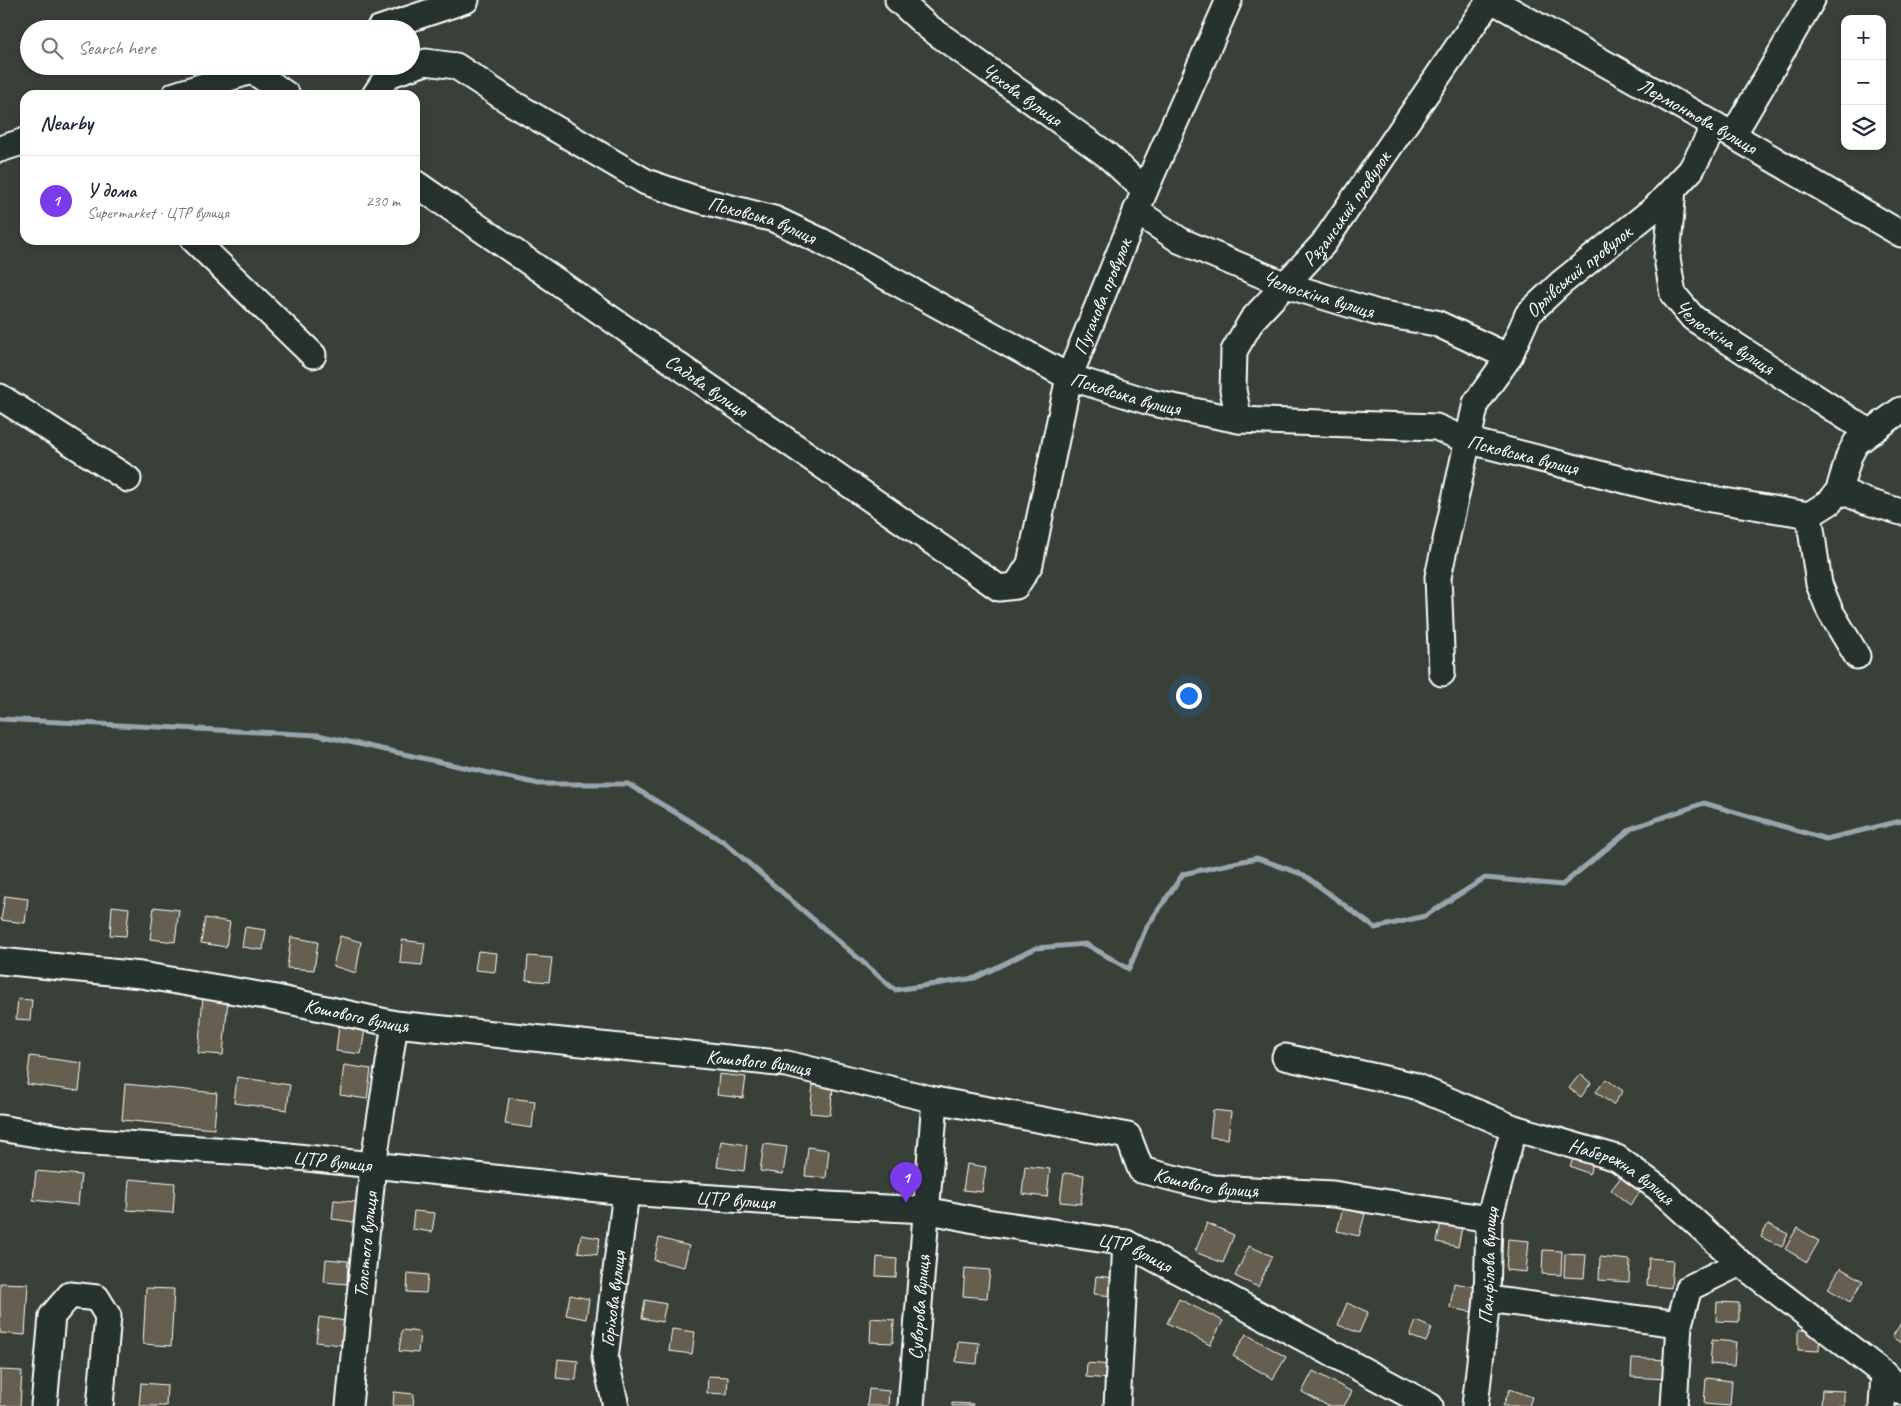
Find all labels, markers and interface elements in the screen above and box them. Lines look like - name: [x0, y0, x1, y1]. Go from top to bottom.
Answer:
- map controls: [1841, 15, 1886, 150]
- button: +: [1841, 15, 1886, 60]
- search box: [20, 20, 420, 75]
- icon: search: [38, 34, 66, 62]
- text: Search here: [78, 36, 155, 60]
- street label: Чехова вулиця: [977, 57, 1069, 133]
- button: −: [1841, 60, 1886, 105]
- street label: Лєрмонтова вулиця: [1634, 72, 1763, 161]
- button: layers: [1841, 105, 1886, 150]
- text: Nearby: [40, 110, 93, 136]
- street label: Рязанський провулок: [1297, 145, 1397, 271]
- text: У дома: [87, 179, 136, 203]
- text: 1: [52, 191, 60, 211]
- text: 230 m: [366, 191, 400, 211]
- street label: Псковська вулиця: [705, 191, 822, 251]
- text: Supermarket · ЦТР вулиця: [87, 203, 229, 223]
- street label: Орлівський провулок: [1520, 219, 1638, 323]
- street label: Пугачова провулок: [1067, 233, 1138, 358]
- street label: Челюскіна вулиця: [1259, 265, 1378, 324]
- street label: Челюскіна вулиця: [1670, 294, 1780, 381]
- street label: Садова вулиця: [660, 348, 754, 424]
- street label: Псковська вулиця: [1068, 366, 1184, 421]
- street label: Псковська вулиця: [1465, 429, 1582, 481]
- your location: [1176, 683, 1202, 709]
- street label: Кошового вулиця: [302, 993, 410, 1038]
- street label: Кошового вулиця: [705, 1044, 814, 1083]
- street label: Набережна вулиця: [1566, 1133, 1681, 1211]
- street label: ЦТР вулиця: [292, 1145, 375, 1178]
- pin: 1: [890, 1162, 922, 1203]
- street label: Кошового вулиця: [1151, 1162, 1259, 1203]
- street label: ЦТР вулиця: [695, 1185, 777, 1215]
- street label: Толстого вулиця: [348, 1189, 384, 1299]
- street label: Панфілова вулиця: [1472, 1203, 1505, 1326]
- street label: ЦТР вулиця: [1096, 1227, 1178, 1279]
- street label: Горіхова вулиця: [595, 1248, 632, 1348]
- street label: Суворова вулиця: [903, 1253, 936, 1361]

